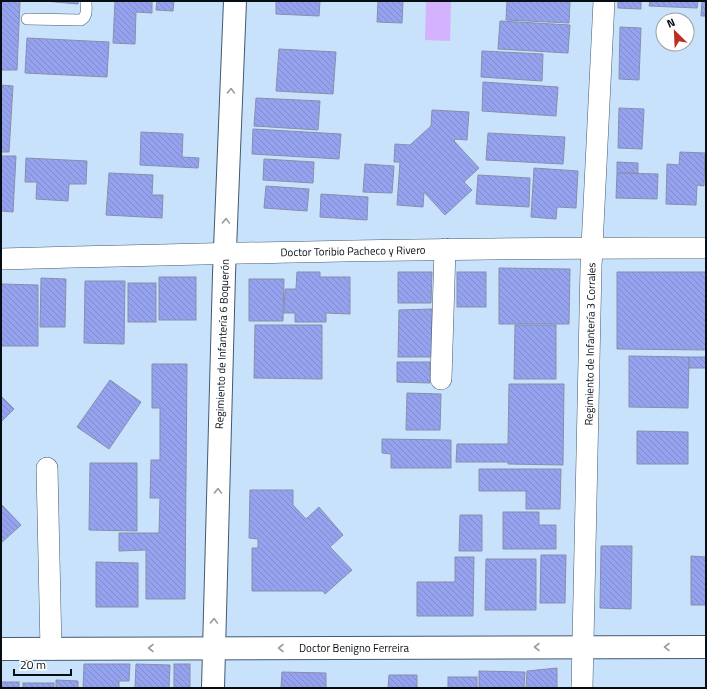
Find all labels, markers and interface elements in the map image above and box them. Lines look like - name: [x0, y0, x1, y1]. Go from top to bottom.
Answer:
- north arrow: [655, 12, 695, 52]
- text: N: [664, 14, 678, 32]
- one-way arrow: [227, 88, 236, 94]
- one-way arrow: [222, 218, 230, 224]
- street label: Doctor Toribio Pacheco y Rivero: [280, 242, 426, 260]
- street label: Regimiento de Infantería 6 Boquerón: [211, 259, 233, 429]
- street label: Regimiento de Infantería 3 Corrales: [581, 262, 599, 426]
- one-way arrow: [214, 488, 222, 494]
- one-way arrow: [210, 618, 218, 624]
- street label: Doctor Benigno Ferreira: [299, 640, 409, 656]
- one-way arrow: [534, 643, 540, 651]
- one-way arrow: [664, 643, 670, 651]
- one-way arrow: [148, 644, 154, 652]
- one-way arrow: [278, 644, 284, 652]
- scale bar: [14, 651, 71, 677]
- text: 20 m: [20, 655, 46, 674]

